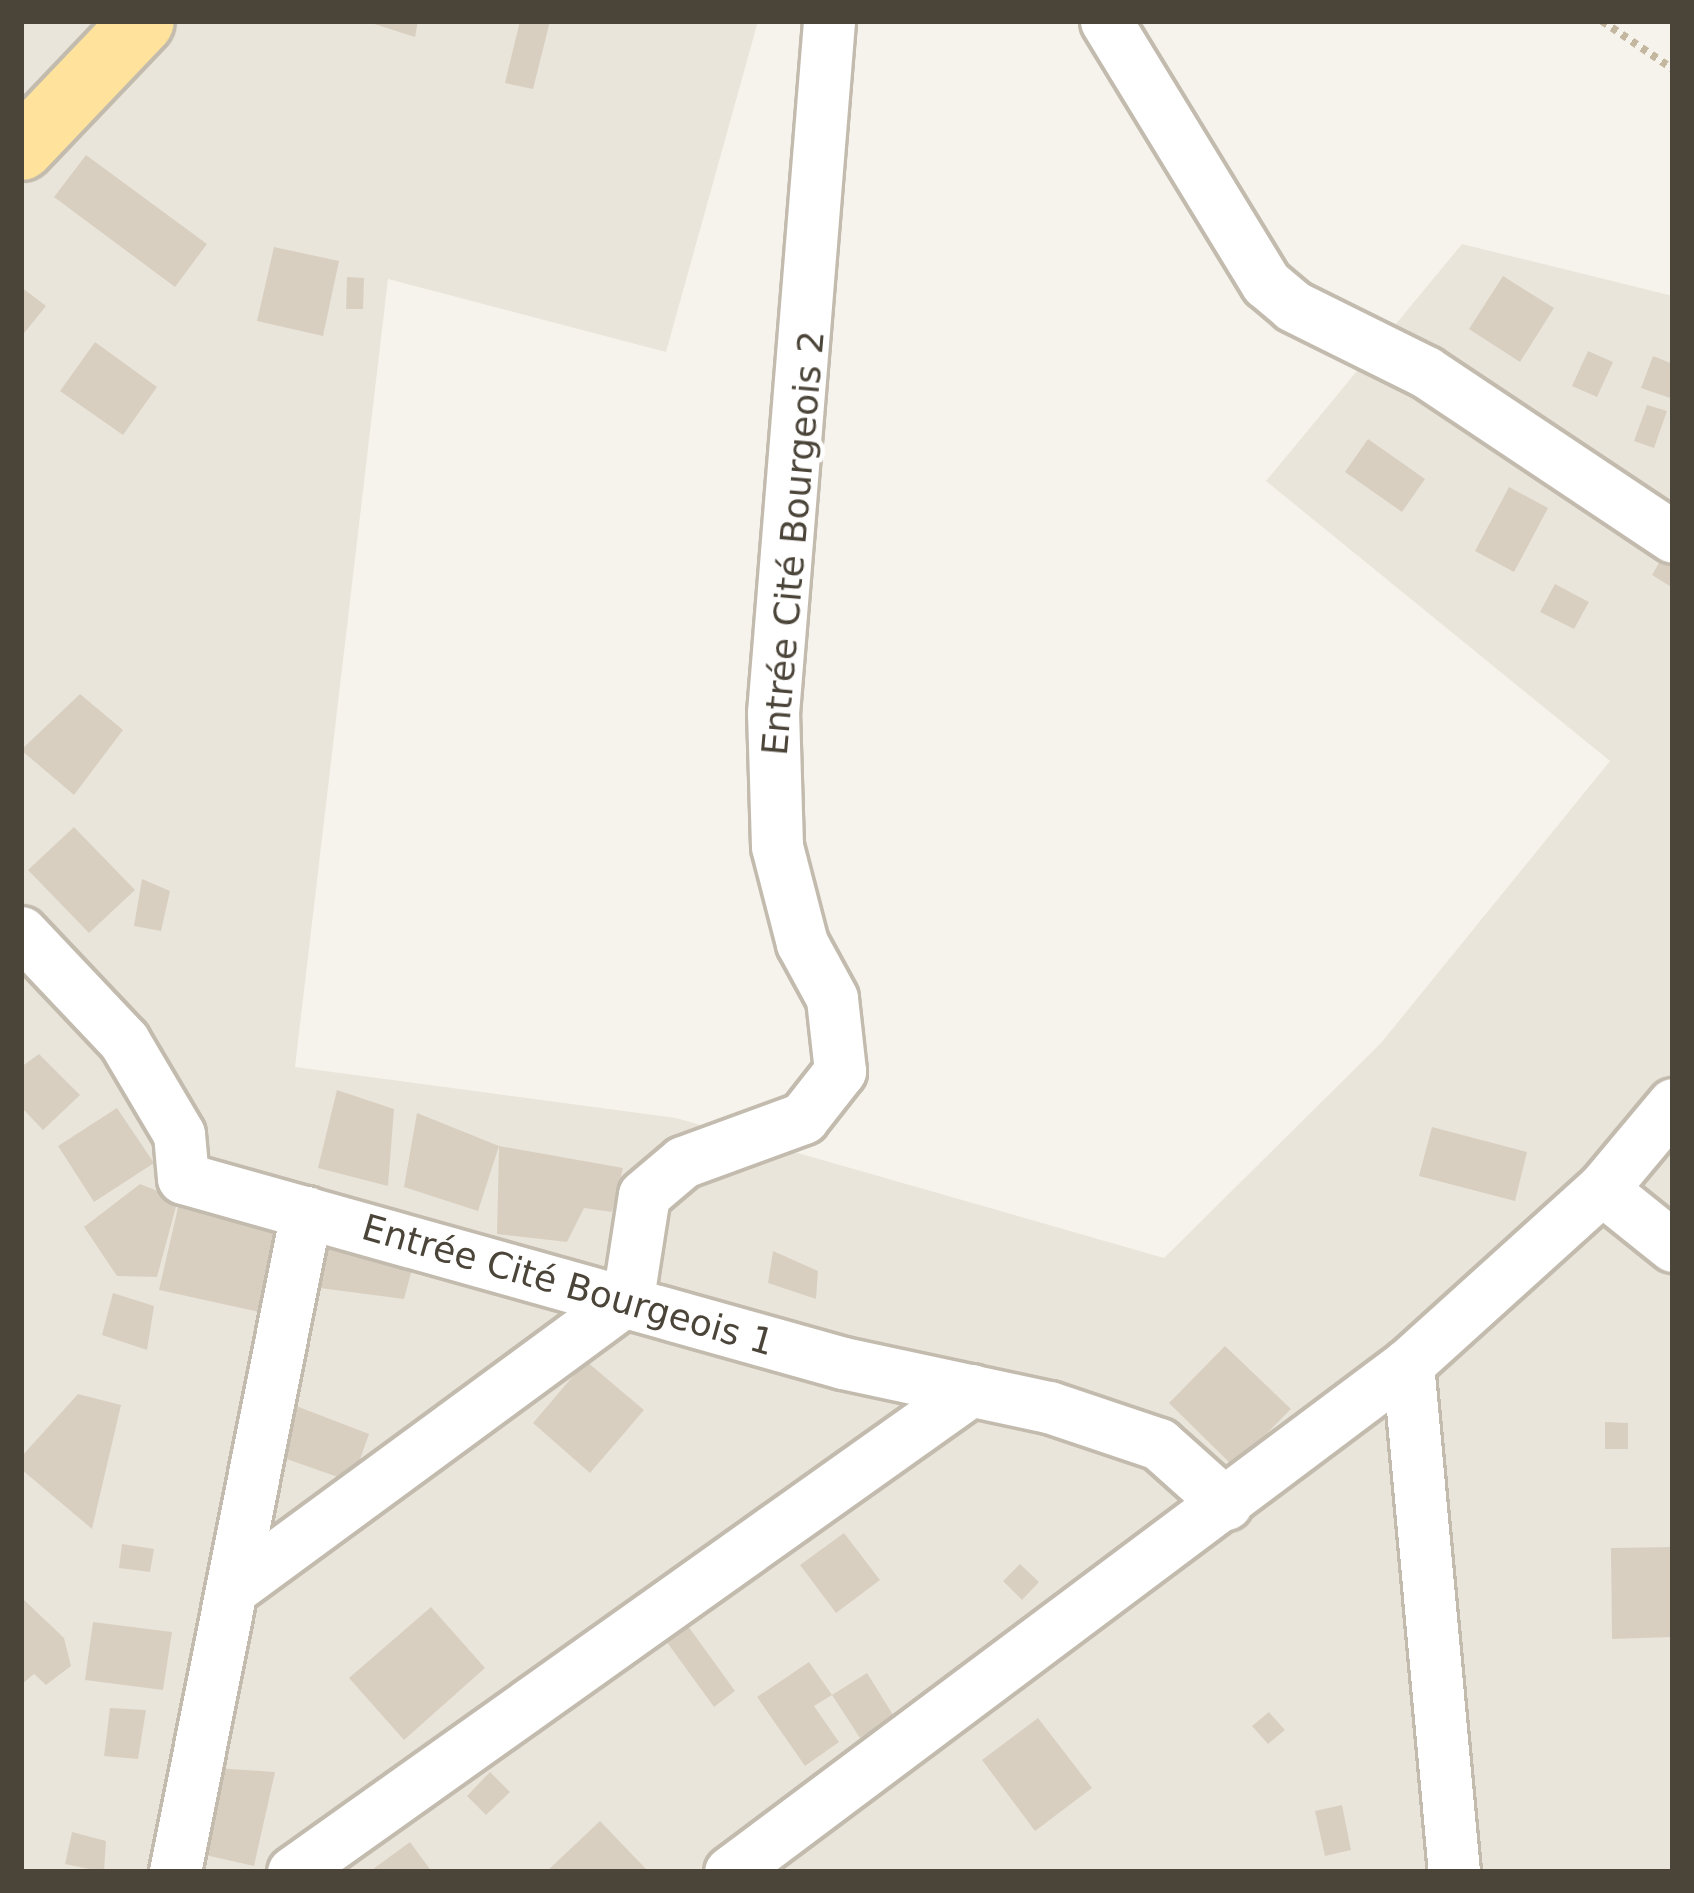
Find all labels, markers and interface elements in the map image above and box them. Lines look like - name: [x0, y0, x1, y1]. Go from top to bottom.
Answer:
- street label: Entrée Cité Bourgeois 2: [753, 329, 833, 757]
- street label: Entrée Cité Bourgeois 1: [357, 1206, 779, 1364]

